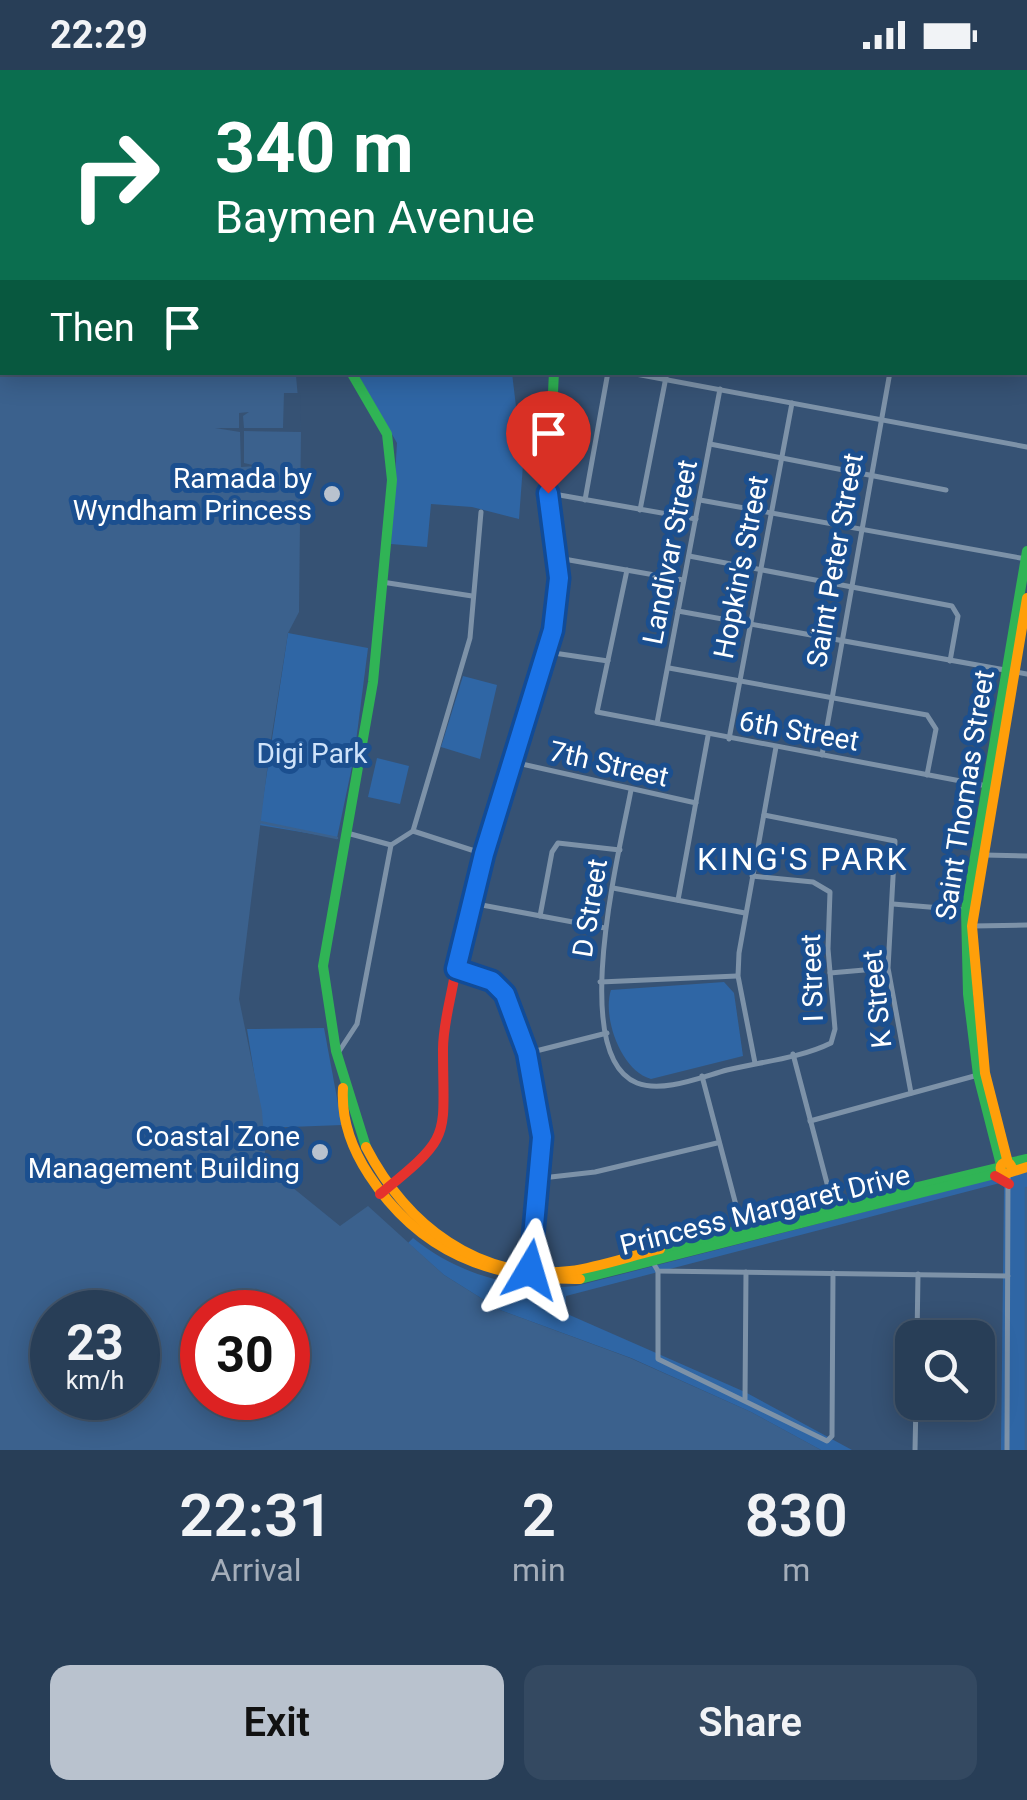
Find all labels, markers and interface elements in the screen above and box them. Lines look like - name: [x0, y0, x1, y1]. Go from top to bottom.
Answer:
- text: 22:29: [50, 13, 148, 57]
- text: 340 m: [215, 107, 414, 189]
- icon: right: [50, 110, 180, 240]
- text: Baymen Avenue: [215, 191, 535, 244]
- icon: arrive: [155, 300, 210, 355]
- text: Then: [50, 306, 135, 350]
- pin: [506, 391, 591, 494]
- icon: arrive: [521, 406, 576, 461]
- street label: Saint Peter Street: [800, 450, 870, 670]
- street label: Landivar Street: [636, 457, 704, 647]
- place label: Ramada by Wyndham Princess: [73, 462, 312, 527]
- street label: Hopkin's Street: [707, 473, 775, 661]
- marker: Ramada by Wyndham Princess: [321, 483, 343, 505]
- street label: Saint Thomas Street: [929, 668, 1001, 922]
- street label: 6th Street: [736, 704, 862, 758]
- street label: 7th Street: [546, 734, 672, 794]
- park label: Digi Park: [256, 737, 368, 770]
- district label: KING'S PARK: [697, 840, 909, 878]
- street label: D Street: [566, 856, 614, 960]
- street label: I Street: [794, 933, 830, 1023]
- street label: K Street: [855, 948, 899, 1050]
- place label: Coastal Zone Management Building: [28, 1120, 300, 1185]
- marker: Coastal Zone Management Building: [309, 1141, 331, 1163]
- street label: Princess Margaret Drive: [617, 1158, 913, 1262]
- position arrow: [478, 1218, 582, 1322]
- speed limit sign: 30: [180, 1290, 310, 1420]
- text: 23: [66, 1314, 124, 1372]
- map controls: [895, 1320, 995, 1420]
- button: search: [895, 1320, 995, 1420]
- text: km/h: [66, 1366, 124, 1395]
- text: 22:31: [179, 1480, 333, 1551]
- text: 2: [522, 1480, 556, 1551]
- text: 830: [745, 1480, 848, 1551]
- text: Arrival: [211, 1551, 301, 1589]
- text: min: [512, 1551, 566, 1589]
- text: m: [782, 1551, 810, 1589]
- button: Exit: [50, 1665, 504, 1780]
- button: Share: [524, 1665, 977, 1780]

